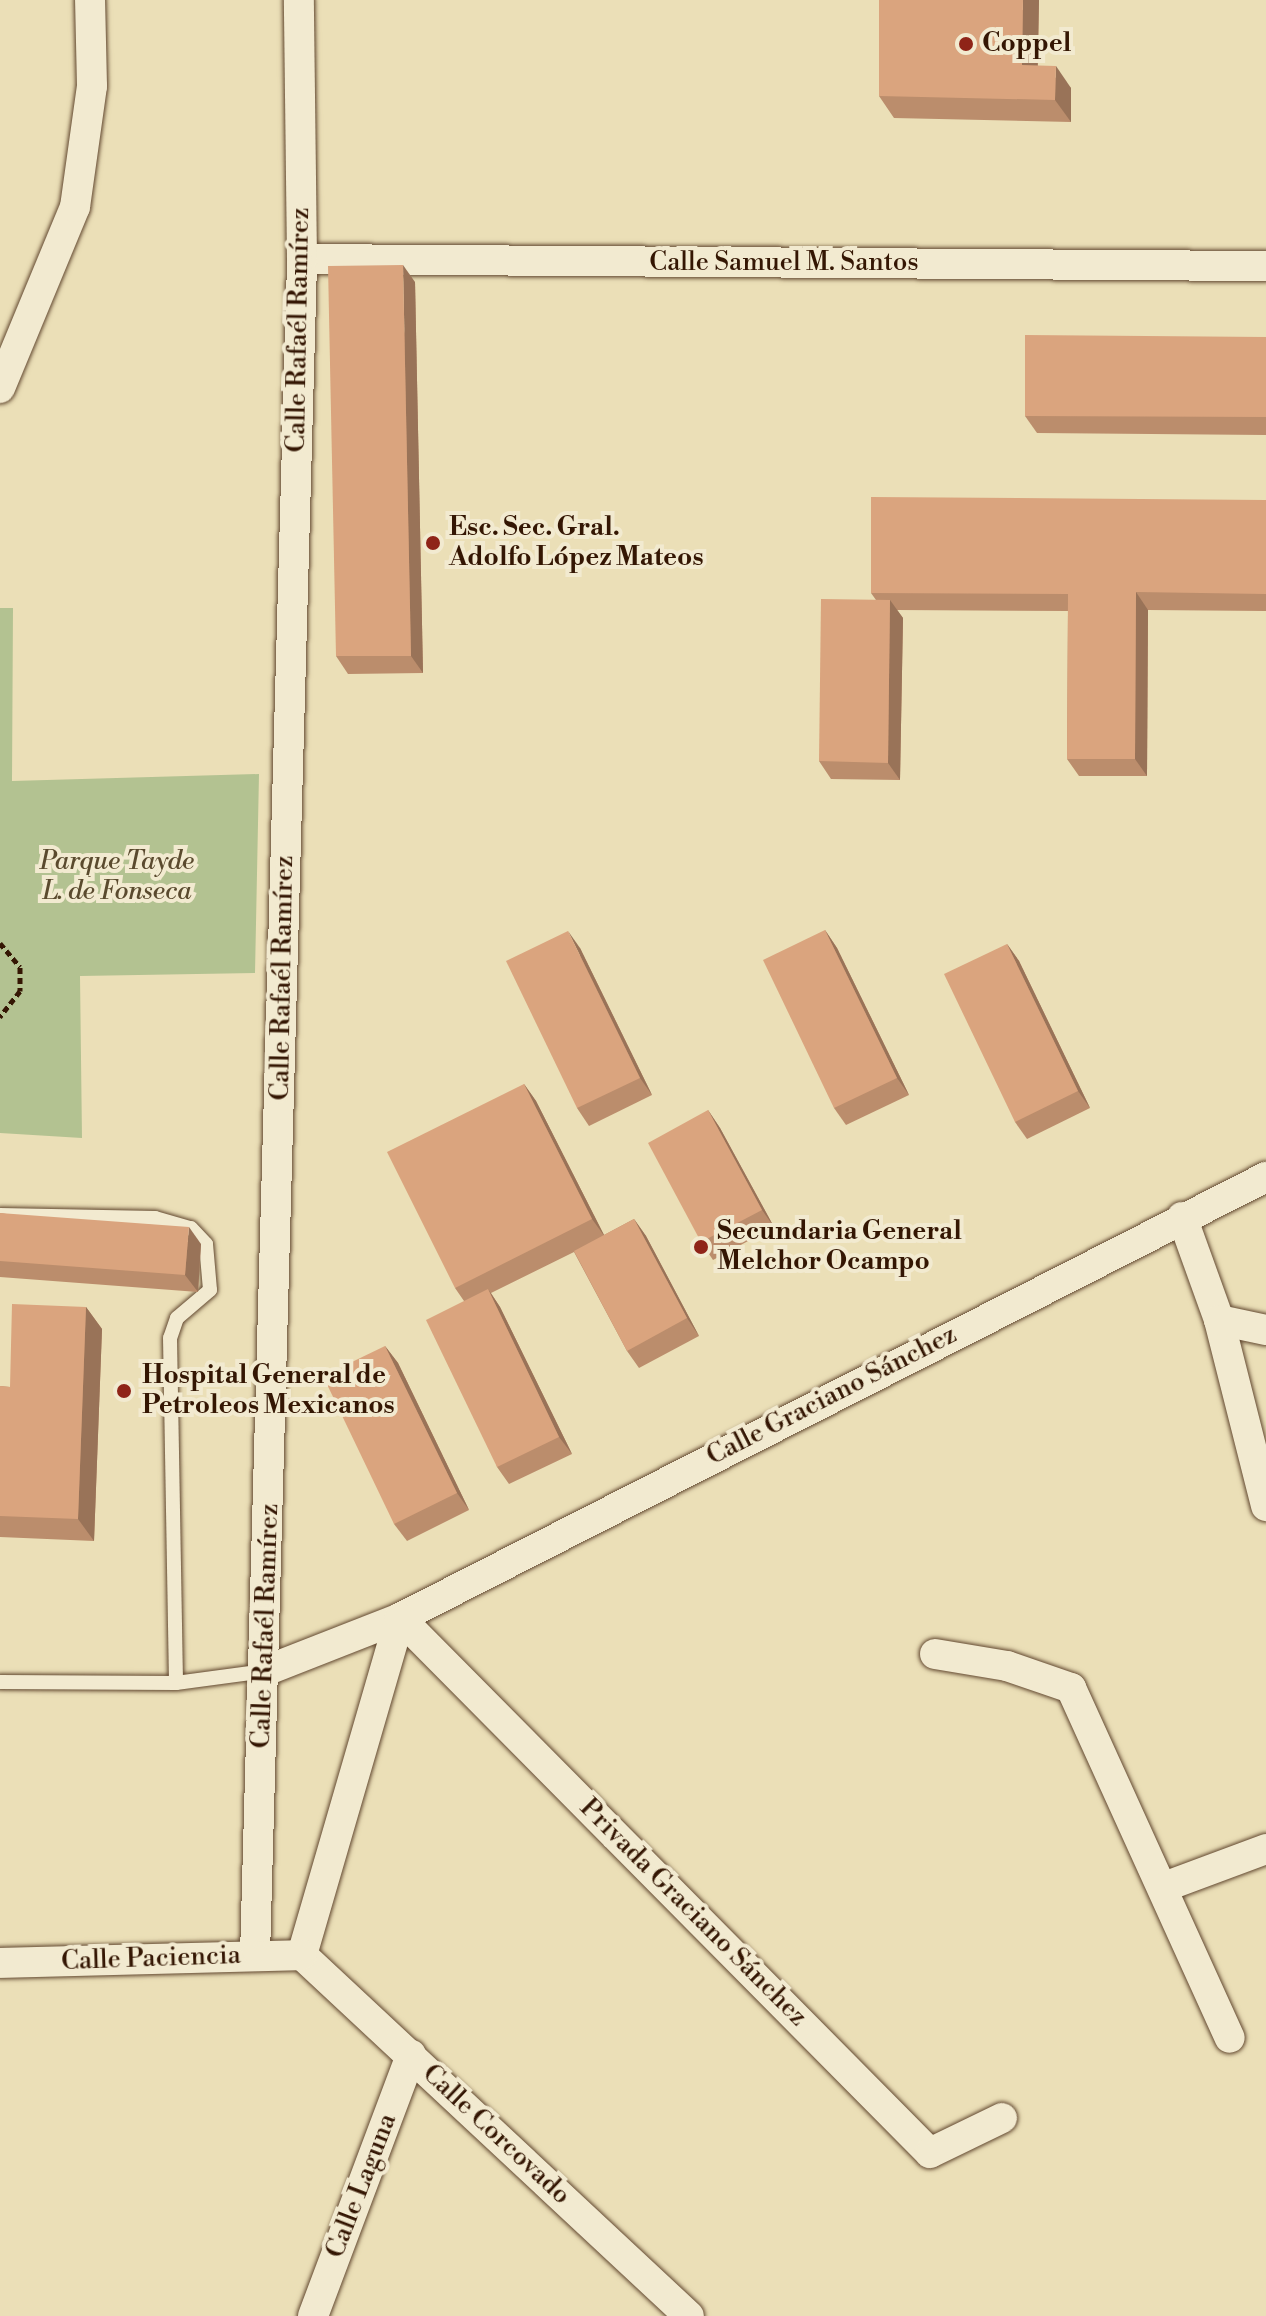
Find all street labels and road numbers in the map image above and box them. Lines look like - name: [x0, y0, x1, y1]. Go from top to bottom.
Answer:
- street label: Calle Rafaél Ramírez: [281, 207, 317, 453]
- street label: Calle Samuel M. Santos: [649, 247, 919, 279]
- street label: Calle Rafaél Ramírez: [265, 855, 301, 1101]
- street label: Calle Graciano Sánchez: [702, 1319, 962, 1473]
- street label: Calle Rafaél Ramírez: [246, 1503, 286, 1749]
- street label: Privada Graciano Sánchez: [573, 1793, 813, 2033]
- street label: Calle Paciencia: [61, 1940, 241, 1978]
- street label: Calle Corcovado: [416, 2058, 576, 2212]
- street label: Calle Laguna: [320, 2109, 404, 2263]

